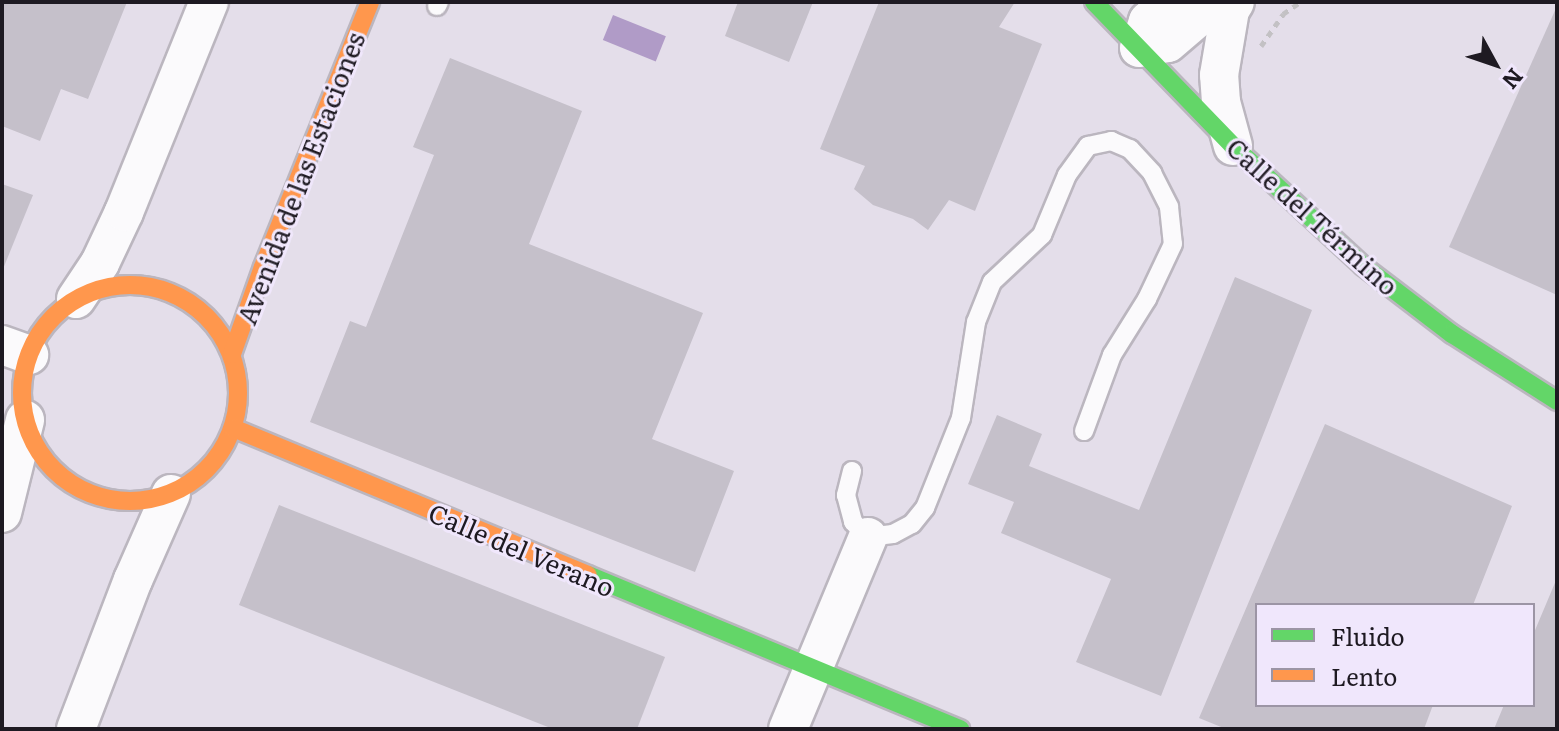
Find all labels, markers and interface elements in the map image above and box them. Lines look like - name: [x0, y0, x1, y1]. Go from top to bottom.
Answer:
- north arrow: [1455, 24, 1535, 104]
- street label: Avenida de las Estaciones: [230, 28, 370, 328]
- text: N: [1495, 62, 1532, 97]
- street label: Calle del Término: [1221, 131, 1405, 301]
- street label: Calle del Verano: [424, 496, 620, 602]
- legend: [1255, 603, 1535, 707]
- text: Fluido: [1331, 618, 1405, 653]
- text: Lento: [1331, 658, 1397, 693]

